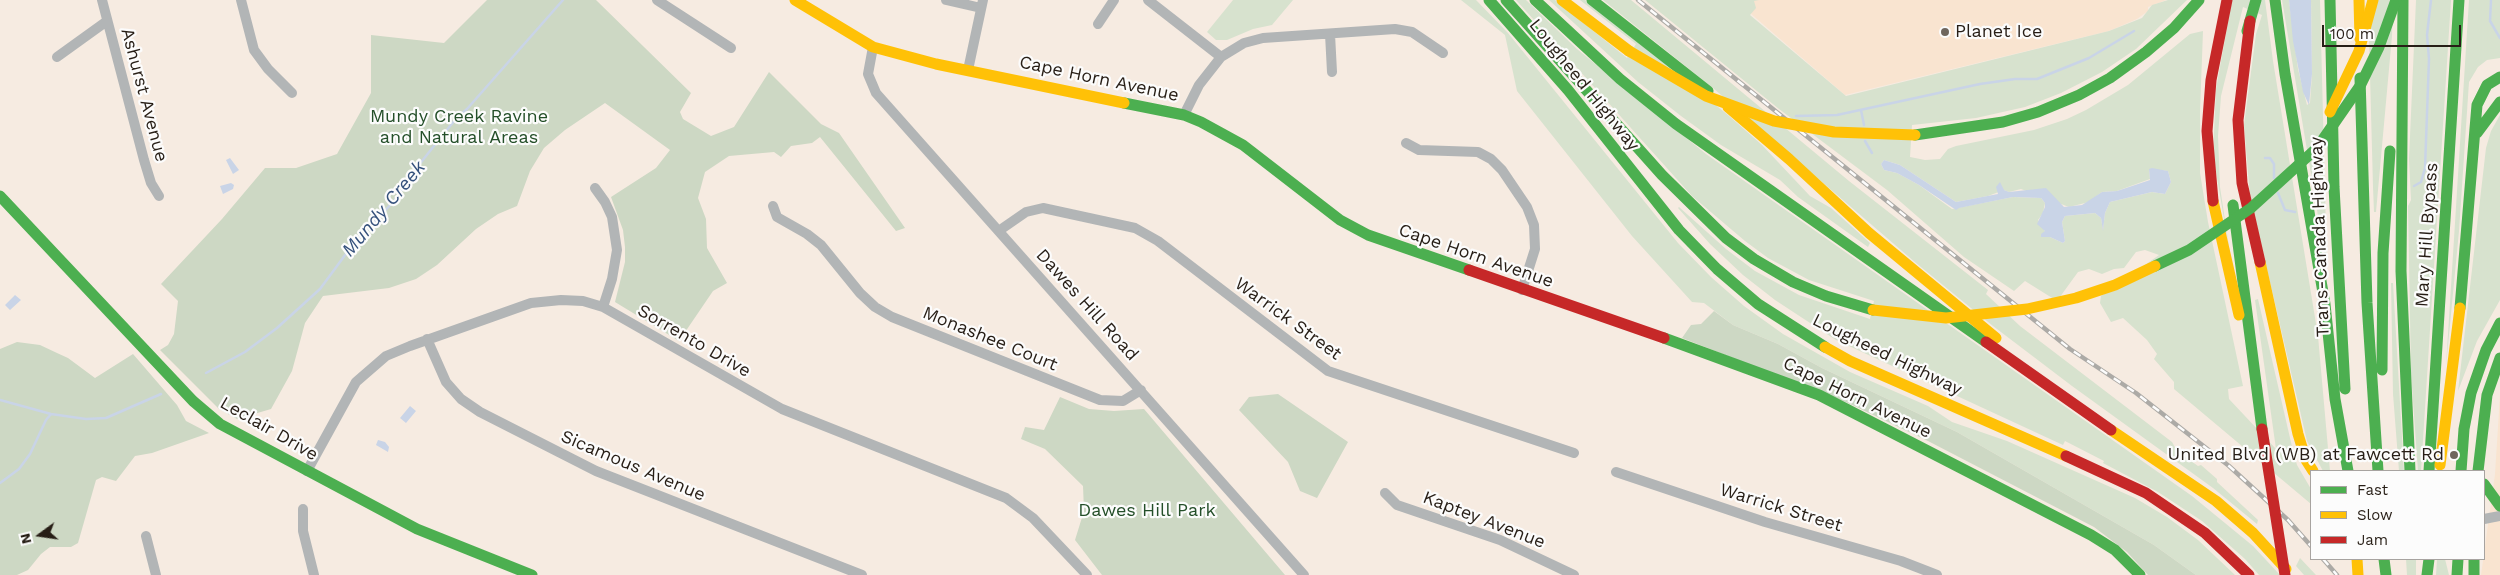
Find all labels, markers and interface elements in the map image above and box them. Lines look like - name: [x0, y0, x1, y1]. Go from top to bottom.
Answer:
- street label: Lougheed Highway: [1524, 15, 1644, 155]
- scale bar: [2325, 15, 2464, 47]
- place label: Planet Ice: [1955, 21, 2042, 43]
- text: 100 m: [2330, 25, 2374, 43]
- street label: Ashurst Avenue: [116, 26, 172, 164]
- marker: Planet Ice: [1939, 26, 1951, 38]
- street label: Cape Horn Avenue: [1017, 52, 1181, 106]
- park label: Mundy Creek Ravine and Natural Areas: [370, 106, 548, 148]
- street label: Trans-Canada Highway: [2306, 136, 2334, 338]
- water label: Mundy Creek: [337, 156, 431, 262]
- street label: Mary Hill Bypass: [2411, 162, 2443, 308]
- street label: Cape Horn Avenue: [1396, 219, 1556, 293]
- street label: Dawes Hill Road: [1031, 245, 1143, 365]
- street label: Warrick Street: [1230, 273, 1346, 365]
- street label: Sorrento Drive: [633, 300, 755, 382]
- street label: Monashee Court: [919, 302, 1061, 376]
- street label: Lougheed Highway: [1809, 309, 1965, 401]
- street label: Cape Horn Avenue: [1779, 353, 1935, 443]
- street label: Leclair Drive: [216, 392, 322, 466]
- street label: Sicamous Avenue: [558, 426, 708, 506]
- place label: United Blvd (WB) at Fawcett Rd: [2168, 444, 2444, 466]
- marker: United Blvd (WB) at Fawcett Rd: [2448, 449, 2460, 461]
- legend: [2310, 470, 2485, 560]
- street label: Warrick Street: [1717, 479, 1845, 537]
- text: Fast: [2357, 481, 2388, 499]
- street label: Kaptey Avenue: [1420, 487, 1548, 553]
- park label: Dawes Hill Park: [1078, 500, 1216, 522]
- text: Slow: [2357, 506, 2393, 524]
- north arrow: [15, 510, 65, 560]
- text: Jam: [2357, 531, 2388, 549]
- text: N: [16, 532, 34, 546]

